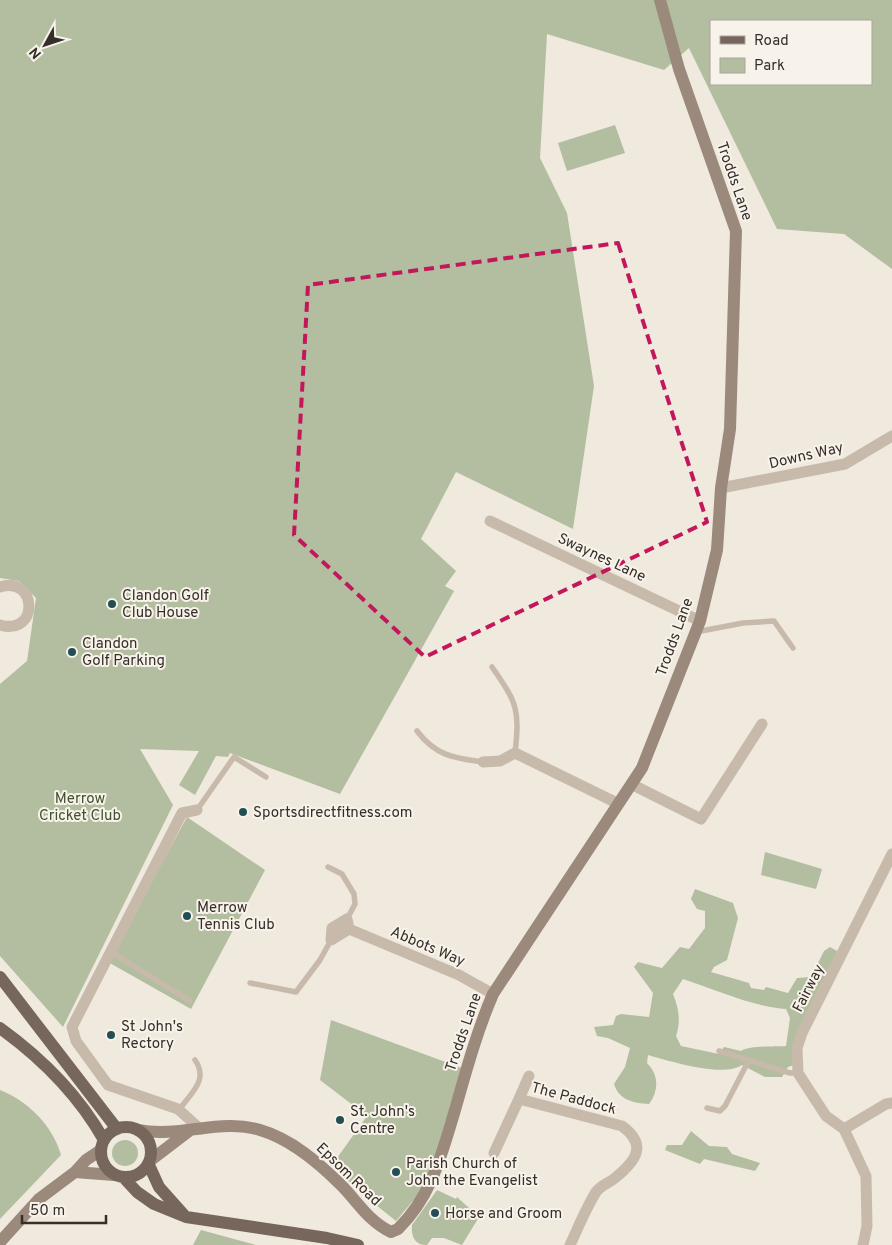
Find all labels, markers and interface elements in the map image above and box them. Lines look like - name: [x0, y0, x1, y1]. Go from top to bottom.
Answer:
- north arrow: [20, 20, 70, 70]
- legend: [710, 20, 872, 85]
- text: Road: [754, 32, 789, 51]
- text: N: [26, 43, 46, 62]
- text: Park: [754, 57, 785, 76]
- street label: Trodds Lane: [711, 140, 756, 223]
- street label: Downs Way: [767, 439, 845, 474]
- street label: Swaynes Lane: [554, 530, 649, 587]
- place label: Clandon Golf Club House: [122, 587, 209, 623]
- street label: Trodds Lane: [652, 596, 698, 679]
- marker: Clandon Golf Club House: [106, 598, 118, 610]
- place label: Clandon Golf Parking: [82, 635, 165, 671]
- marker: Clandon Golf Parking: [66, 646, 78, 658]
- park label: Merrow Cricket Club: [39, 790, 121, 826]
- place label: Sportsdirectfitness.com: [253, 804, 412, 823]
- marker: Sportsdirectfitness.com: [237, 806, 249, 818]
- place label: Merrow Tennis Club: [197, 899, 275, 935]
- marker: Merrow Tennis Club: [181, 910, 193, 922]
- street label: Abbots Way: [387, 923, 468, 972]
- street label: Fairway: [789, 962, 829, 1016]
- street label: Trodds Lane: [442, 991, 487, 1074]
- place label: St John's Rectory: [121, 1018, 183, 1054]
- marker: St John's Rectory: [105, 1029, 117, 1041]
- street label: The Paddock: [529, 1079, 618, 1120]
- place label: St. John's Centre: [350, 1103, 415, 1139]
- marker: St. John's Centre: [334, 1114, 346, 1126]
- street label: Epsom Road: [311, 1139, 385, 1211]
- place label: Parish Church of John the Evangelist: [406, 1155, 538, 1191]
- marker: Parish Church of John the Evangelist: [390, 1166, 402, 1178]
- scale bar: [22, 1192, 106, 1224]
- text: 50 m: [30, 1202, 65, 1221]
- place label: Horse and Groom: [445, 1205, 562, 1224]
- marker: Horse and Groom: [429, 1207, 441, 1219]

